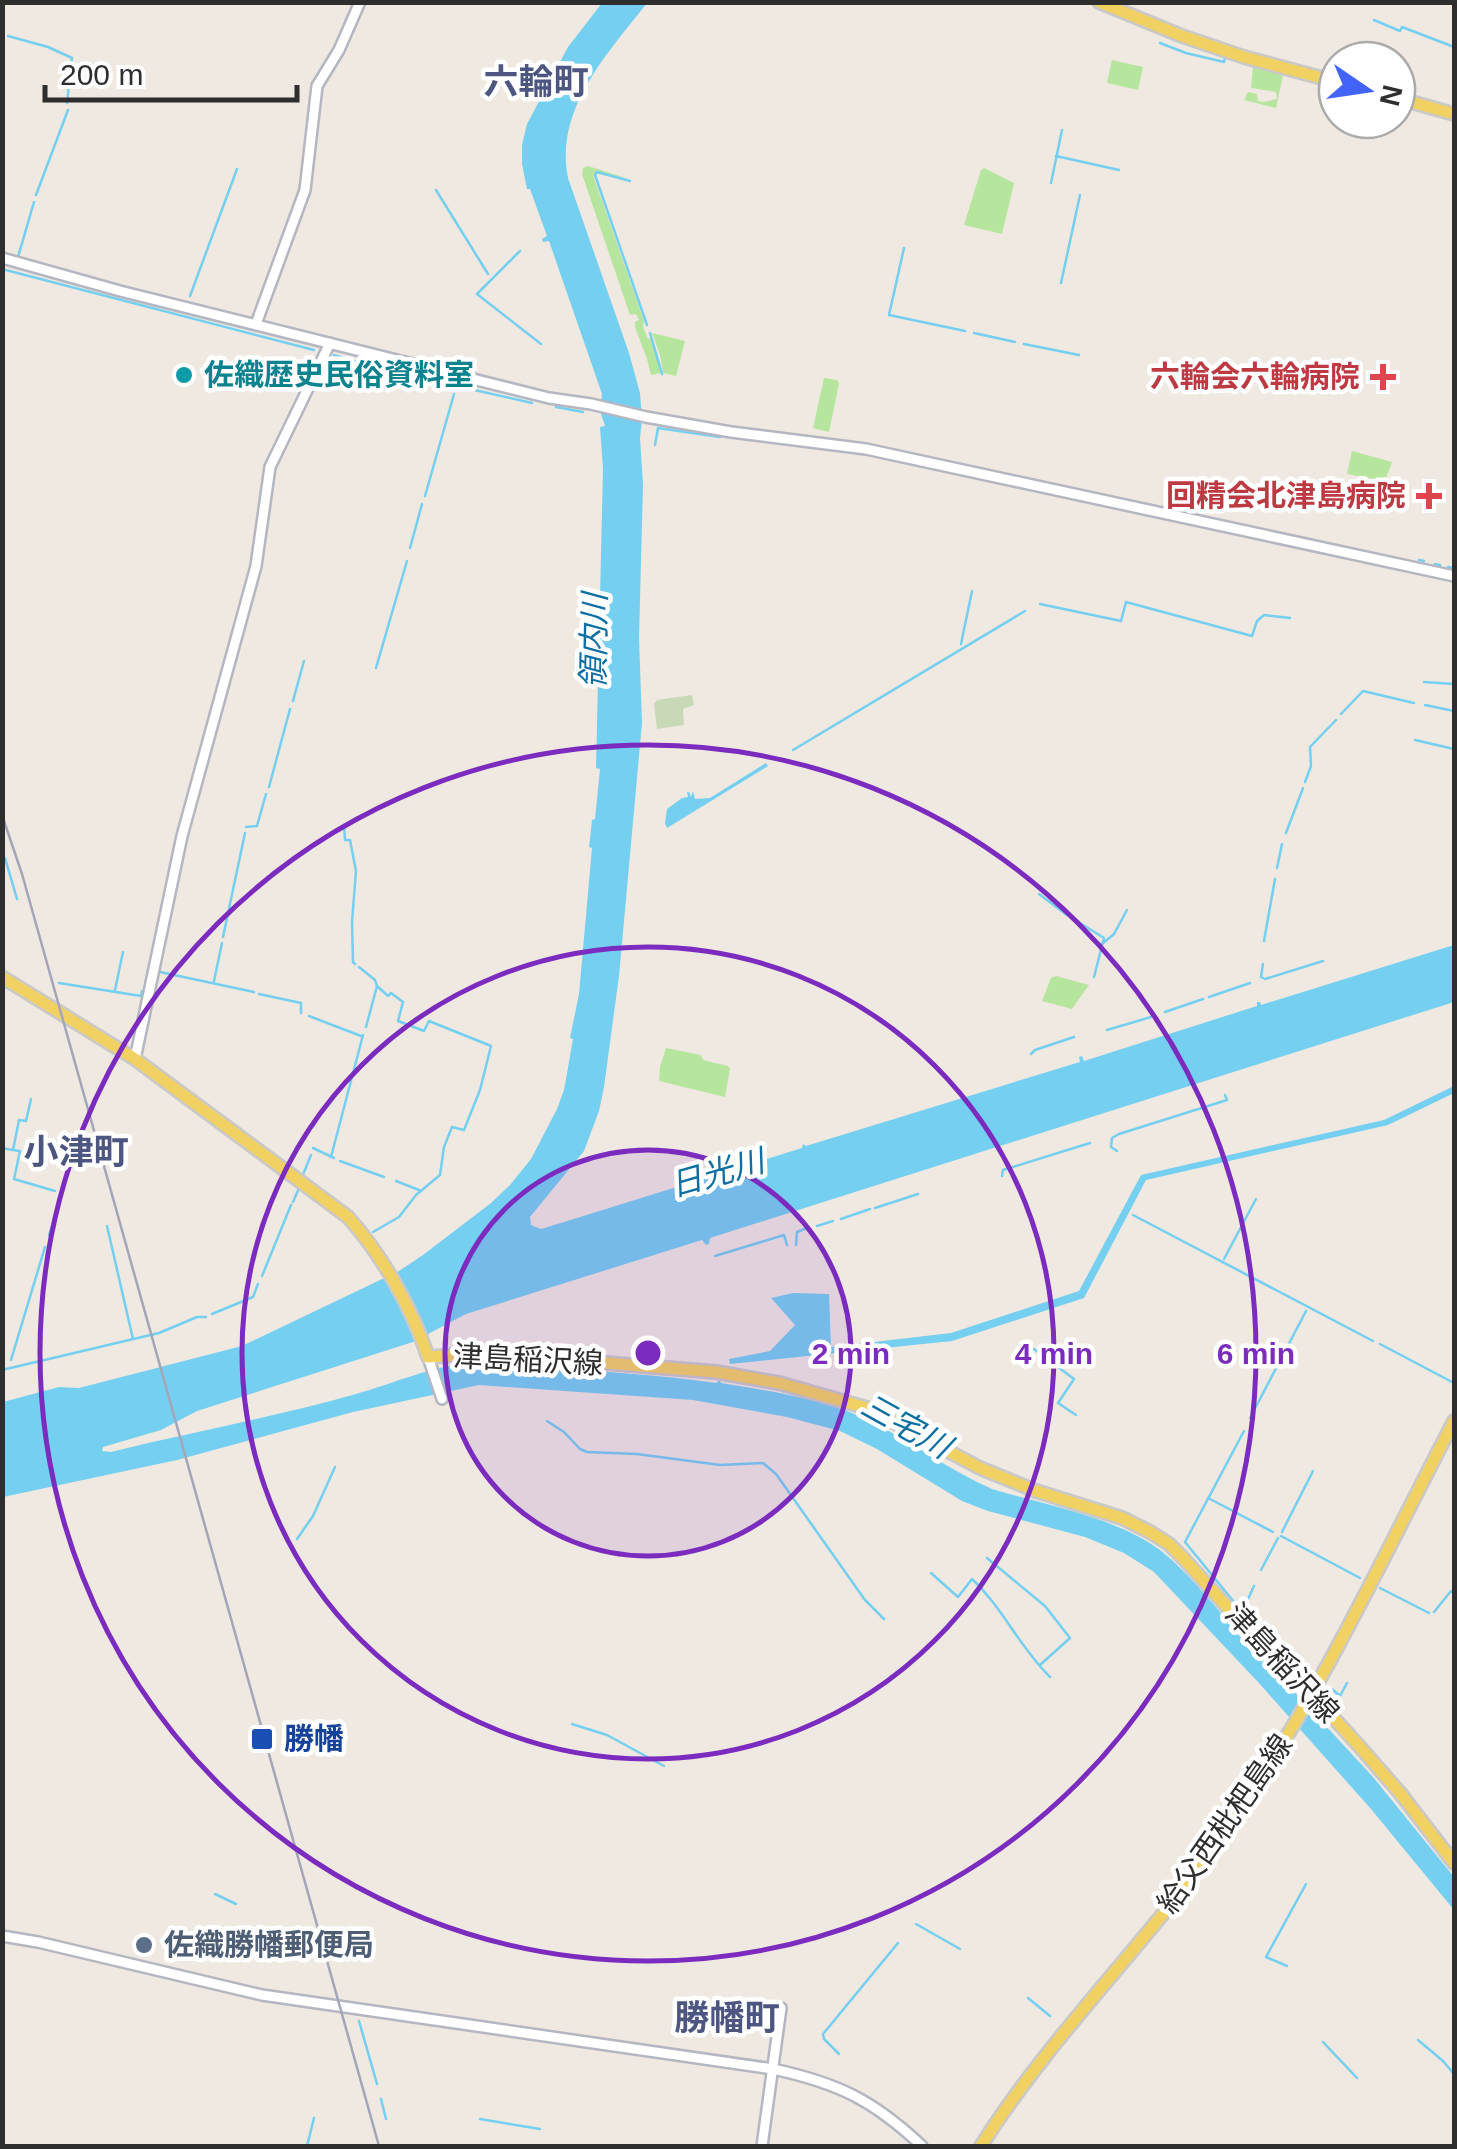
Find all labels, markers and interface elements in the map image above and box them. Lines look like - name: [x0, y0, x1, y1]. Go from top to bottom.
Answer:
- scale bar: [45, 40, 298, 102]
- north arrow: [1317, 40, 1417, 140]
- text: 200 m: [60, 58, 143, 91]
- district label: 六輪町: [483, 62, 589, 101]
- text: N: [1373, 82, 1408, 109]
- place label: 佐織歴史民俗資料室: [204, 358, 474, 391]
- place label: 六輪会六輪病院: [1150, 360, 1360, 393]
- marker: 佐織歴史民俗資料室: [173, 364, 195, 386]
- marker: 六輪会六輪病院: [1370, 364, 1396, 390]
- place label: 回精会北津島病院: [1166, 479, 1406, 512]
- marker: 回精会北津島病院: [1416, 483, 1442, 509]
- water label: 領内川: [575, 590, 613, 689]
- district label: 小津町: [23, 1132, 129, 1171]
- water label: 日光川: [666, 1142, 771, 1204]
- centre of rings: [630, 1335, 666, 1371]
- text: 2 min: [812, 1337, 890, 1370]
- text: 4 min: [1015, 1337, 1093, 1370]
- text: 6 min: [1217, 1337, 1295, 1370]
- street label: 津島稲沢線: [452, 1339, 604, 1380]
- water label: 三宅川: [855, 1387, 959, 1466]
- street label: 津島稲沢線: [1219, 1597, 1346, 1729]
- place label: 勝幡: [284, 1722, 344, 1755]
- marker: 勝幡: [249, 1726, 275, 1752]
- street label: 給父西枇杷島線: [1151, 1728, 1298, 1919]
- place label: 佐織勝幡郵便局: [164, 1928, 374, 1961]
- marker: 佐織勝幡郵便局: [133, 1934, 155, 1956]
- district label: 勝幡町: [674, 1998, 780, 2037]

